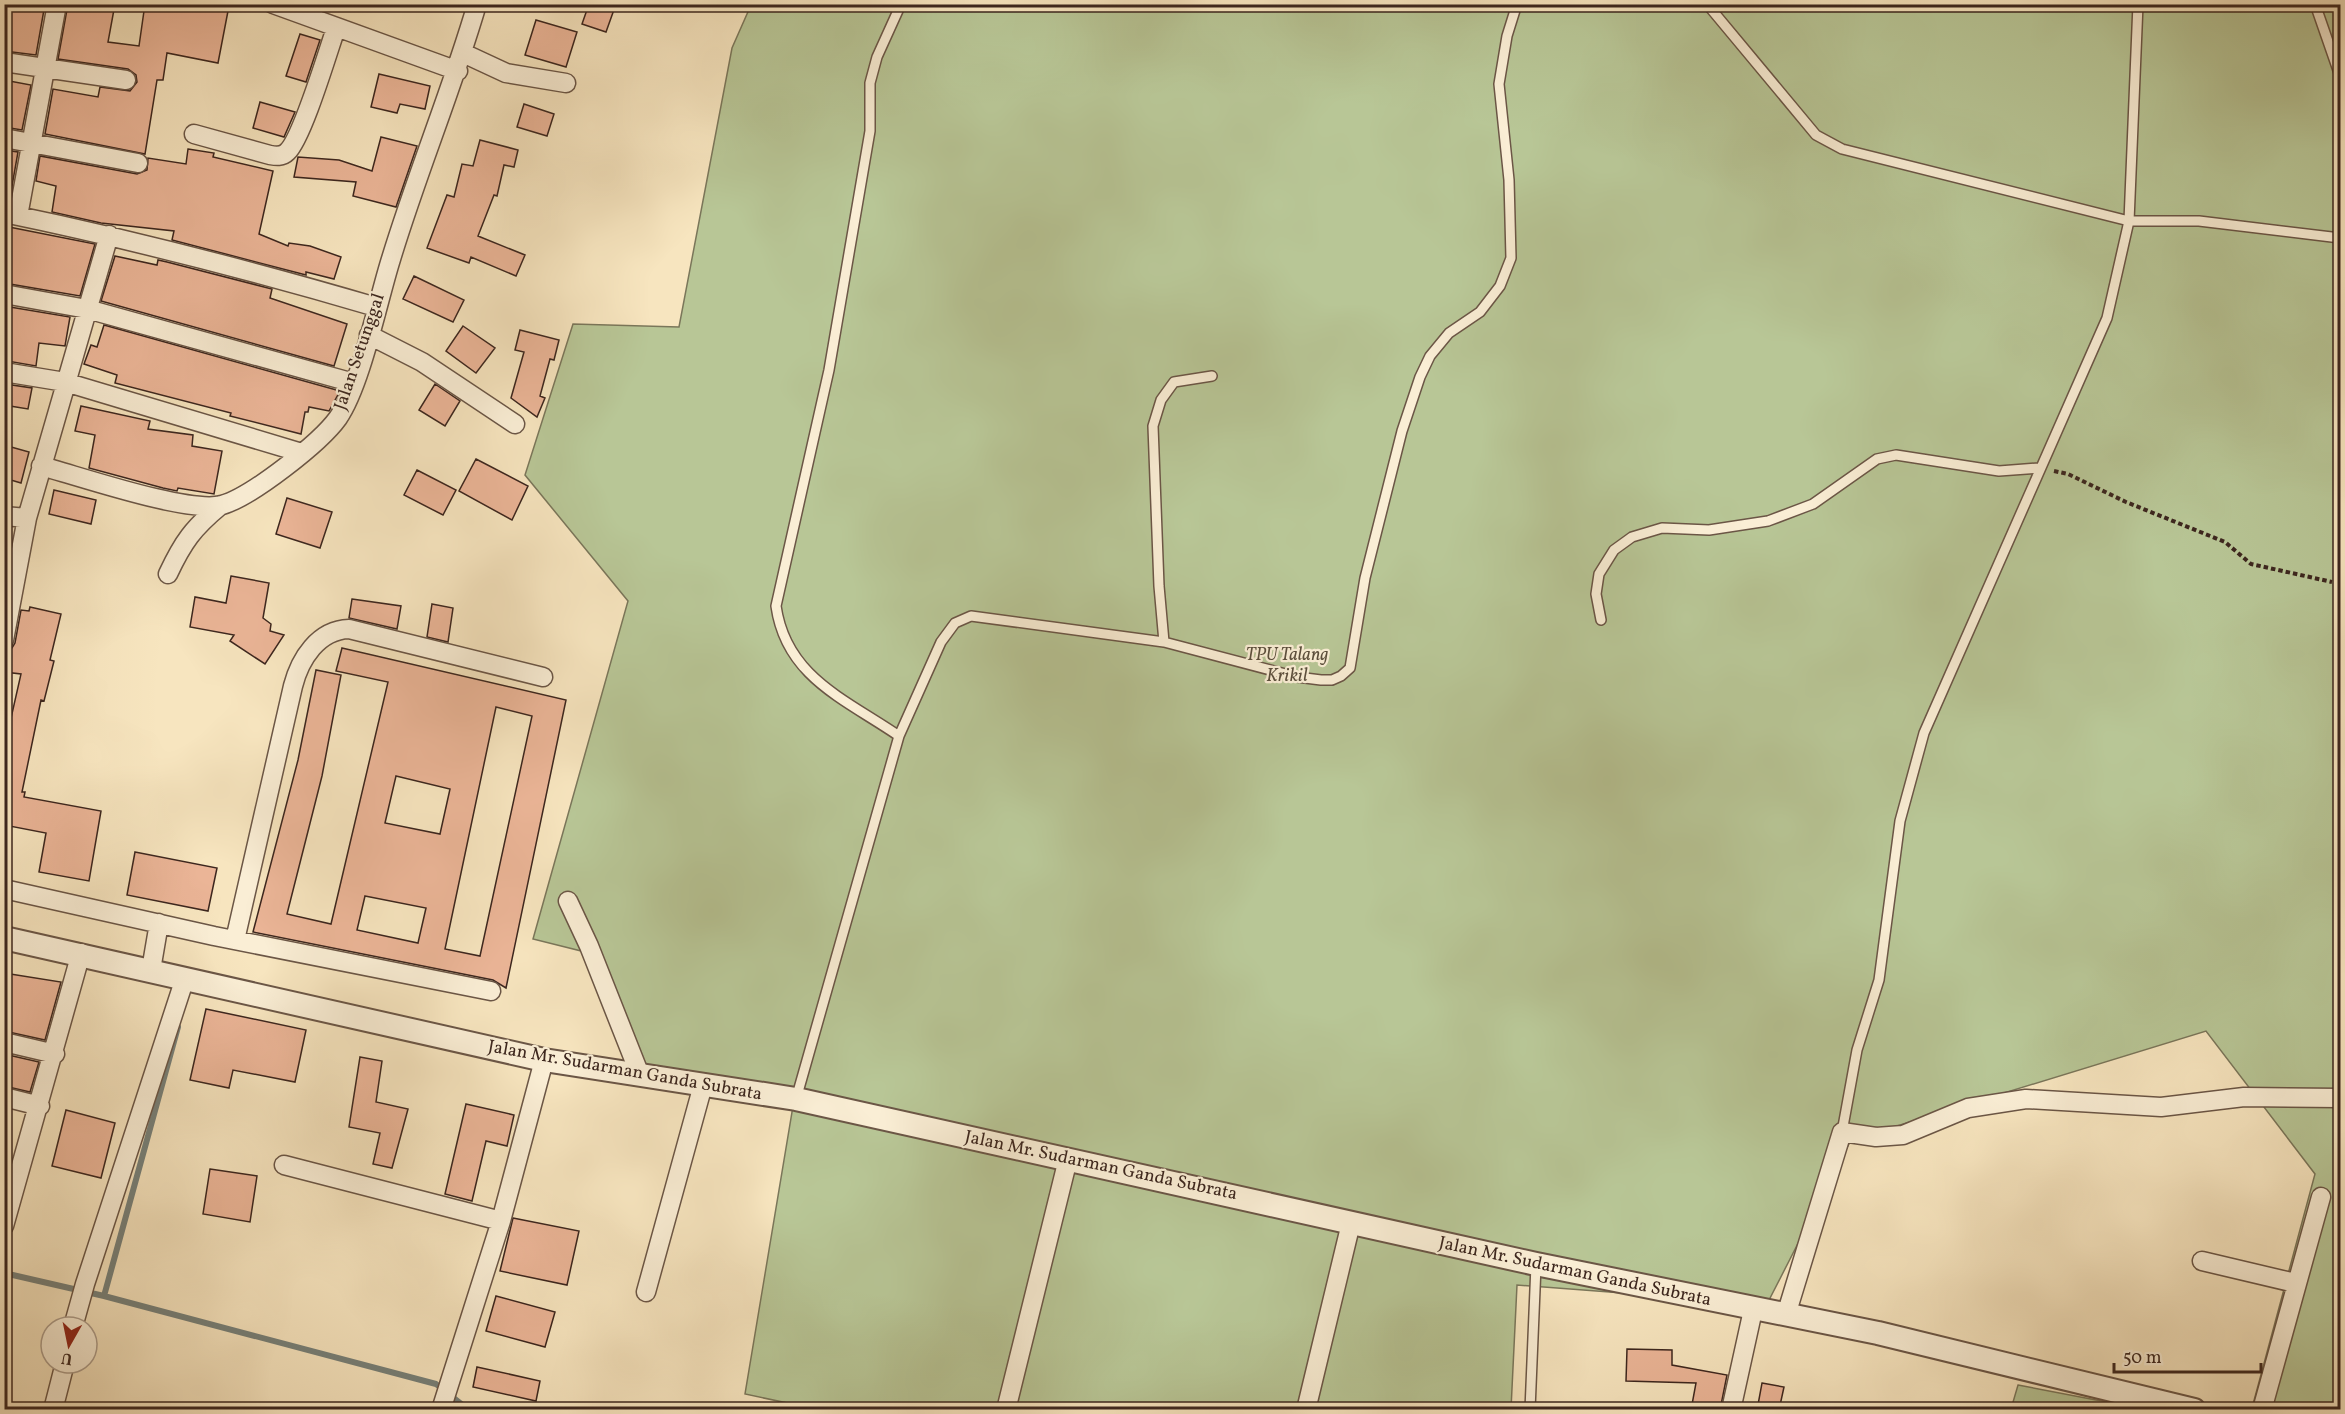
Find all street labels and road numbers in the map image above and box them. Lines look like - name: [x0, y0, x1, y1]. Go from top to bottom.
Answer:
- street label: Jalan Setunggal: [328, 290, 392, 414]
- street label: Jalan Mr. Sudarman Ganda Subrata: [486, 1035, 764, 1107]
- street label: Jalan Mr. Sudarman Ganda Subrata: [962, 1125, 1240, 1207]
- street label: Jalan Mr. Sudarman Ganda Subrata: [1436, 1231, 1714, 1313]

